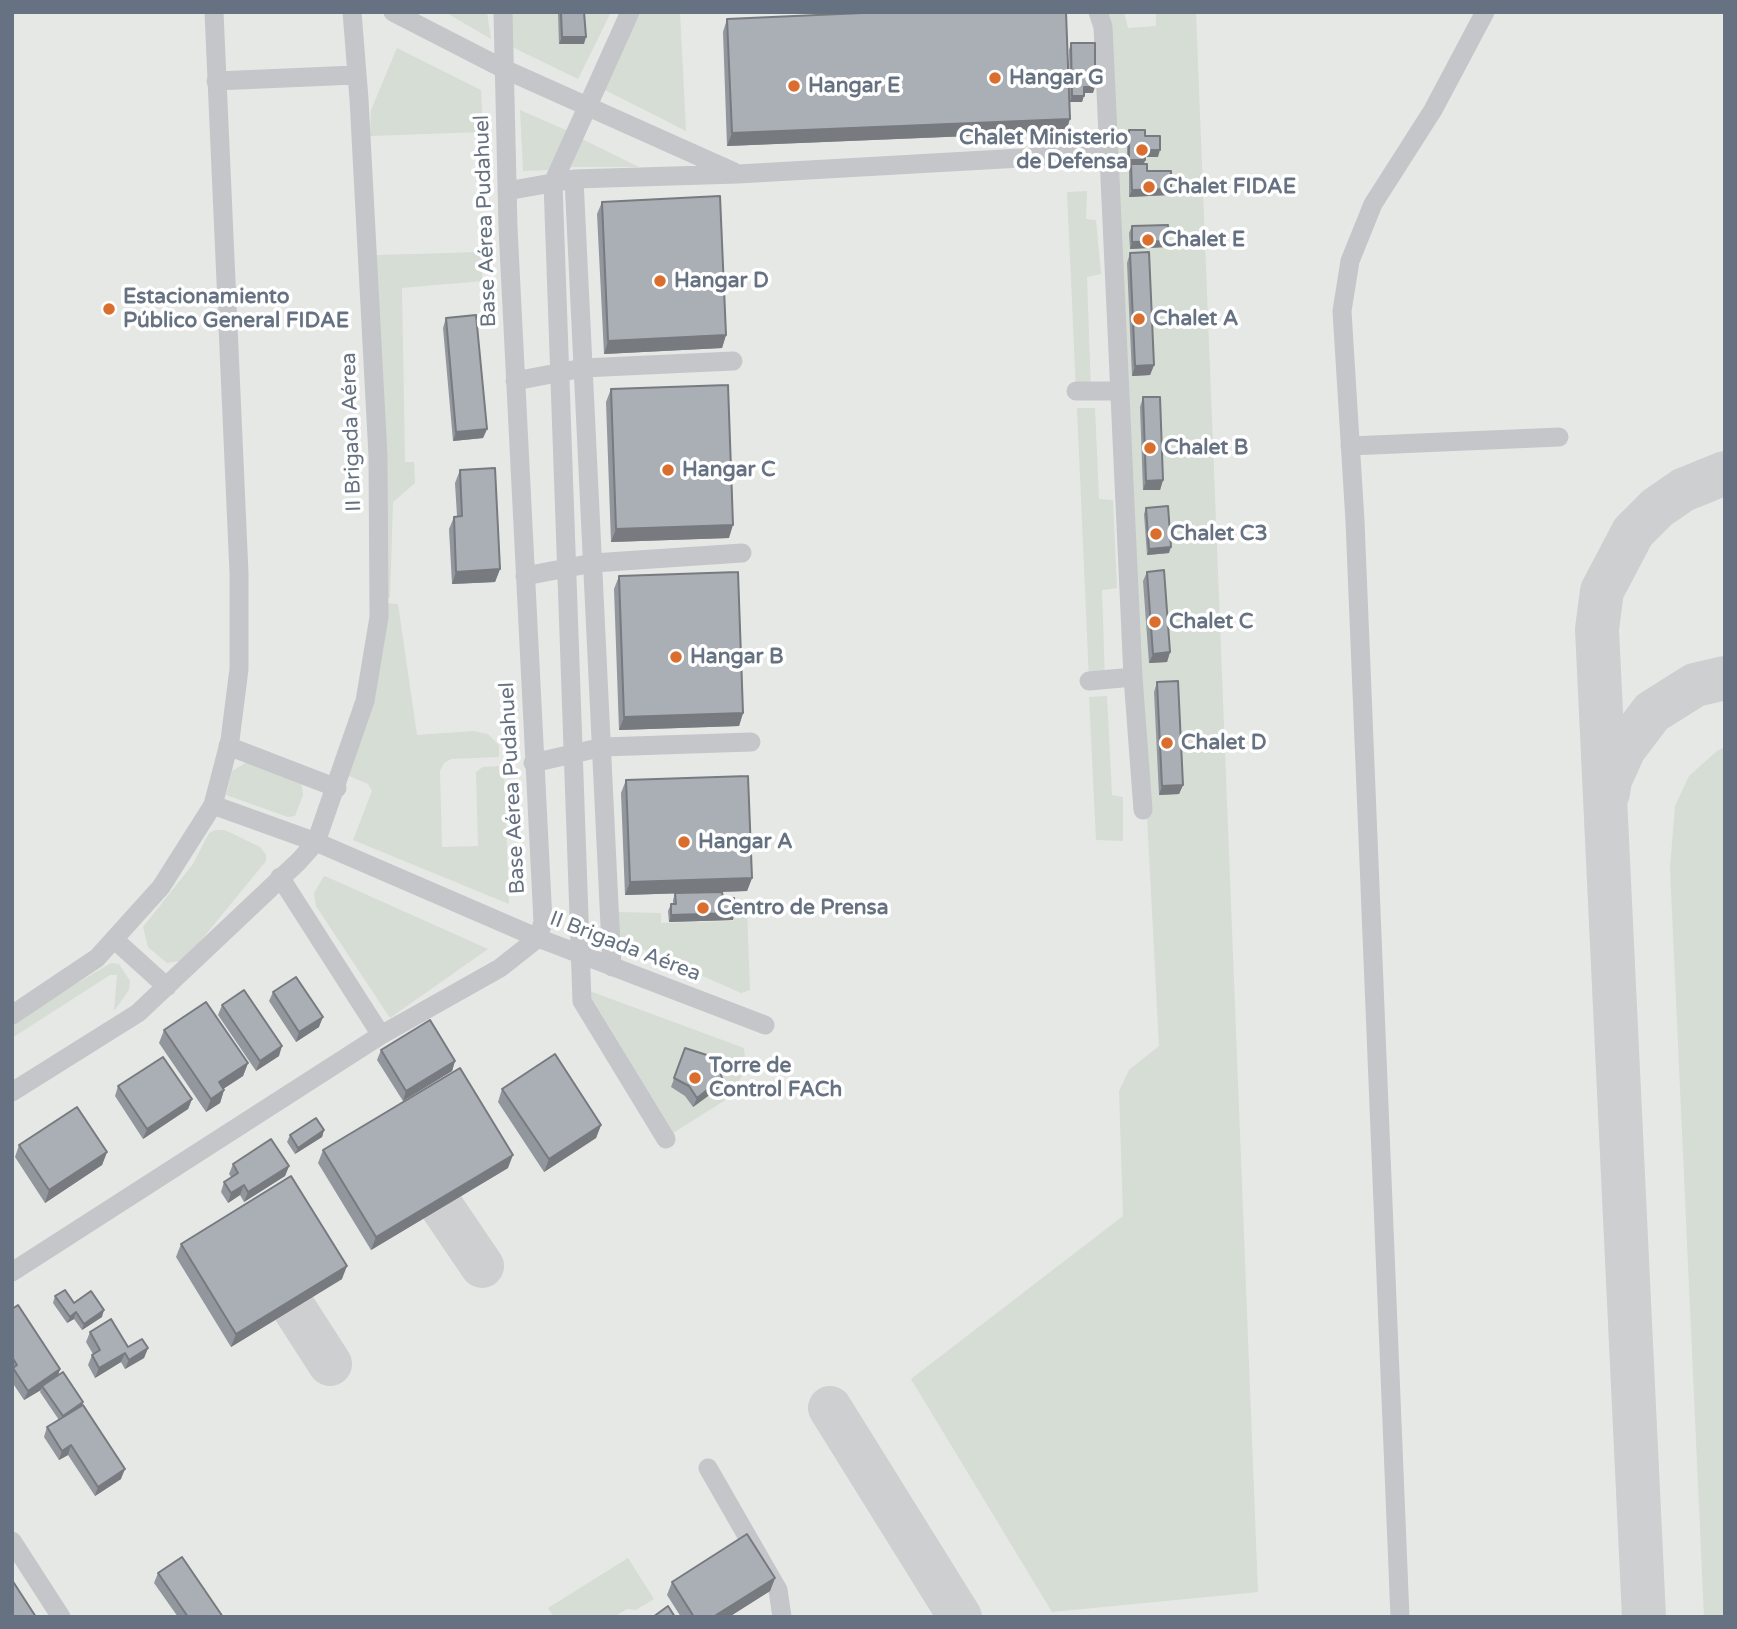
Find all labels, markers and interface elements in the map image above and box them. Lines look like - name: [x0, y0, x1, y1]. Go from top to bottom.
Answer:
- place label: Hangar G: [1009, 65, 1104, 91]
- marker: Hangar G: [987, 70, 1003, 86]
- place label: Hangar E: [808, 73, 900, 99]
- marker: Hangar E: [786, 78, 802, 94]
- street label: Base Aérea Pudahuel: [470, 114, 502, 328]
- place label: Chalet Ministerio de Defensa: [959, 125, 1128, 175]
- marker: Chalet Ministerio de Defensa: [1134, 142, 1150, 158]
- place label: Chalet FIDAE: [1163, 174, 1296, 200]
- marker: Chalet FIDAE: [1141, 179, 1157, 195]
- place label: Chalet E: [1162, 227, 1245, 253]
- marker: Chalet E: [1140, 232, 1156, 248]
- place label: Hangar D: [674, 268, 769, 294]
- marker: Hangar D: [652, 273, 668, 289]
- place label: Estacionamiento Público General FIDAE: [123, 284, 349, 334]
- marker: Estacionamiento Público General FIDAE: [101, 301, 117, 317]
- place label: Chalet A: [1153, 306, 1238, 332]
- marker: Chalet A: [1131, 311, 1147, 327]
- street label: II Brigada Aérea: [337, 352, 367, 512]
- place label: Chalet B: [1164, 435, 1248, 461]
- marker: Chalet B: [1142, 440, 1158, 456]
- place label: Hangar C: [682, 457, 776, 483]
- marker: Hangar C: [660, 462, 676, 478]
- place label: Chalet C3: [1170, 521, 1268, 547]
- marker: Chalet C3: [1148, 526, 1164, 542]
- place label: Chalet C: [1169, 609, 1253, 635]
- marker: Chalet C: [1147, 614, 1163, 630]
- place label: Hangar B: [690, 644, 784, 670]
- marker: Hangar B: [668, 649, 684, 665]
- street label: Base Aérea Pudahuel: [495, 681, 531, 895]
- place label: Chalet D: [1181, 730, 1267, 756]
- marker: Chalet D: [1159, 735, 1175, 751]
- place label: Hangar A: [698, 829, 793, 855]
- marker: Hangar A: [676, 834, 692, 850]
- place label: Centro de Prensa: [717, 895, 888, 921]
- marker: Centro de Prensa: [695, 900, 711, 916]
- street label: II Brigada Aérea: [546, 907, 704, 987]
- place label: Torre de Control FACh: [709, 1053, 842, 1103]
- marker: Torre de Control FACh: [687, 1070, 703, 1086]

